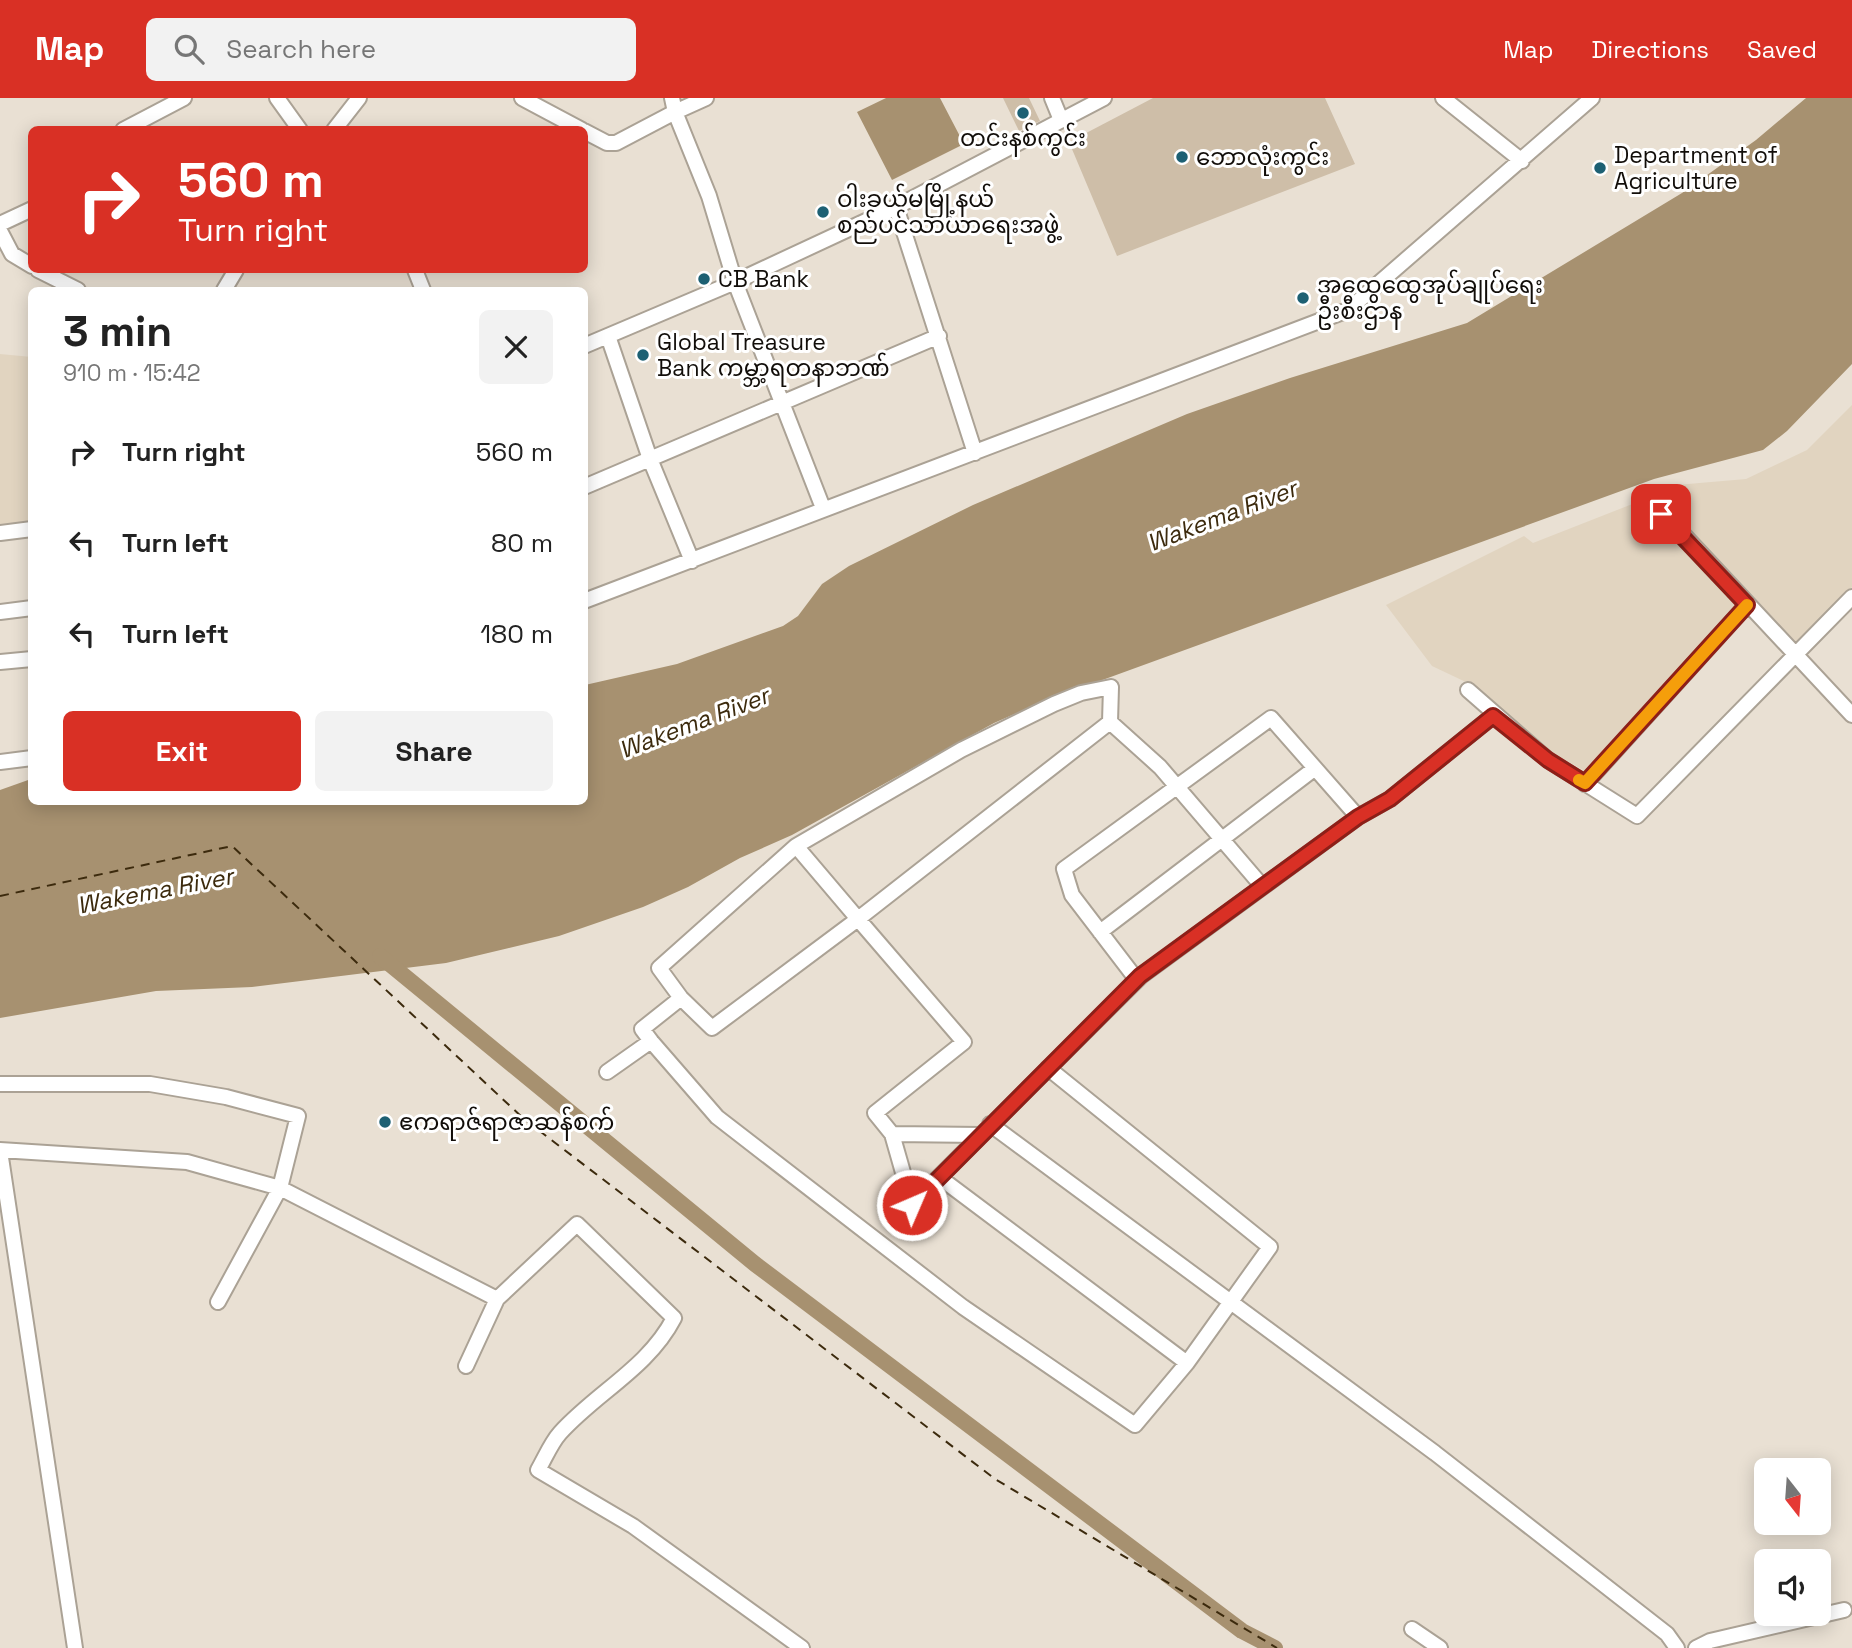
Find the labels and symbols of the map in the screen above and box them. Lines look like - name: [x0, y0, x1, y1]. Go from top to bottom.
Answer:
- marker: တင်းနစ်ကွင်း: [1015, 105, 1031, 121]
- place label: တင်းနစ်ကွင်း: [960, 122, 1086, 157]
- place label: Department of Agriculture: [1614, 140, 1778, 196]
- place label: ဘောလုံးကွင်း: [1196, 141, 1329, 176]
- marker: ဘောလုံးကွင်း: [1174, 149, 1190, 165]
- marker: Department of Agriculture: [1592, 160, 1608, 176]
- place label: ဝါးခယ်မမြို့နယ် စည်ပင်သာယာရေးအဖွဲ့: [837, 183, 1062, 244]
- marker: ဝါးခယ်မမြို့နယ် စည်ပင်သာယာရေးအဖွဲ့: [815, 204, 831, 220]
- place label: CB Bank: [718, 264, 809, 294]
- place label: အထွေထွေအုပ်ချုပ်ရေး ဦးစီးဌာန: [1317, 269, 1543, 330]
- marker: CB Bank: [696, 271, 712, 287]
- marker: အထွေထွေအုပ်ချုပ်ရေး ဦးစီးဌာန: [1295, 290, 1311, 306]
- place label: Global Treasure Bank ကမ္ဘာ့ရတနာဘဏ်: [657, 327, 890, 387]
- marker: Global Treasure Bank ကမ္ဘာ့ရတနာဘဏ်: [635, 347, 651, 363]
- water label: Wakema River: [1142, 472, 1304, 558]
- pin: [1631, 484, 1691, 544]
- water label: Wakema River: [614, 679, 776, 765]
- water label: Wakema River: [74, 860, 238, 921]
- place label: ဧကရာဇ်ရာဇာဆန်စက်: [399, 1106, 614, 1141]
- marker: ဧကရာဇ်ရာဇာဆန်စက်: [377, 1114, 393, 1130]
- position arrow: [875, 1168, 949, 1242]
- north arrow: [1754, 1458, 1830, 1535]

